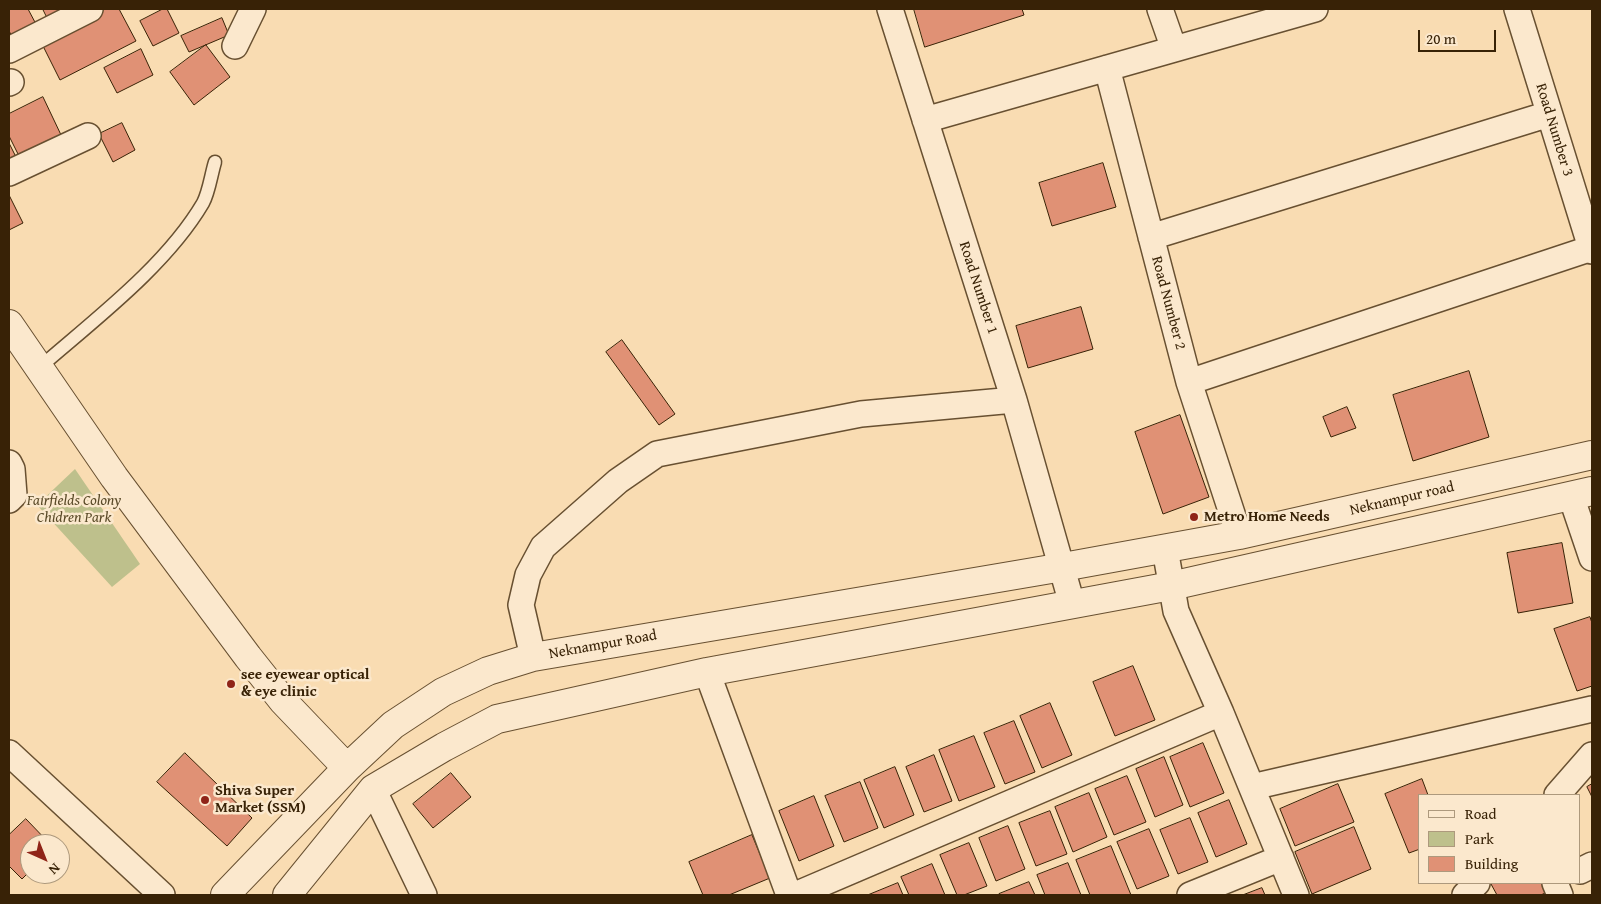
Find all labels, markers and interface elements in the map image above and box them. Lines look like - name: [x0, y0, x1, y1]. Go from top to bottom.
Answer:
- scale bar: [1421, 20, 1498, 52]
- text: 20 m: [1426, 28, 1456, 49]
- street label: Road Number 3: [1531, 81, 1577, 179]
- street label: Road Number 1: [955, 239, 1001, 337]
- street label: Road Number 2: [1147, 254, 1189, 352]
- street label: Neknampur road: [1348, 478, 1456, 520]
- park label: Fairfields Colony Chidren Park: [27, 492, 121, 527]
- place label: Metro Home Needs: [1204, 508, 1330, 526]
- marker: Metro Home Needs: [1188, 511, 1200, 523]
- street label: Neknampur Road: [548, 627, 658, 663]
- place label: see eyewear optical & eye clinic: [241, 666, 369, 701]
- marker: see eyewear optical & eye clinic: [225, 678, 237, 690]
- place label: Shiva Super Market (SSM): [215, 782, 306, 817]
- marker: Shiva Super Market (SSM): [199, 794, 211, 806]
- legend: [1418, 794, 1581, 884]
- text: Road: [1465, 803, 1496, 824]
- text: Park: [1465, 828, 1494, 849]
- north arrow: [20, 834, 70, 884]
- text: Building: [1465, 853, 1518, 874]
- text: N: [44, 859, 65, 880]

